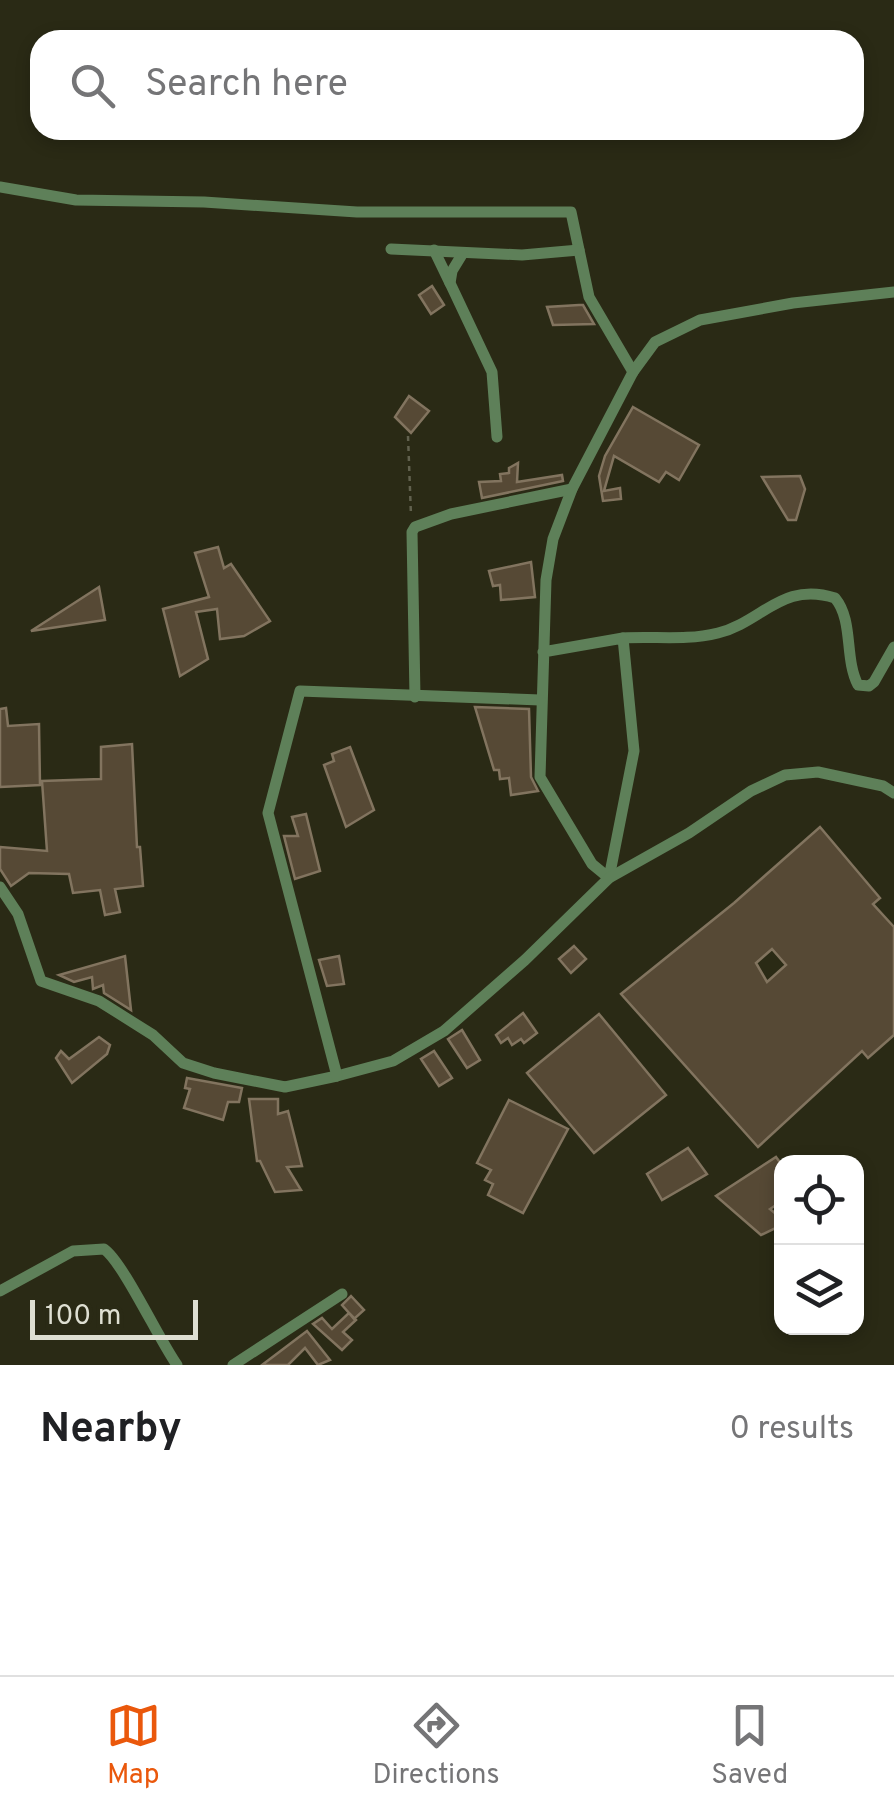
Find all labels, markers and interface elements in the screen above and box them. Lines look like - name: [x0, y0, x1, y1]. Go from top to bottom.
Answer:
- search box: [30, 30, 864, 140]
- icon: search: [65, 58, 120, 113]
- text: Search here: [145, 61, 348, 110]
- map controls: [774, 1155, 864, 1335]
- button: locate: [774, 1155, 864, 1245]
- button: layers: [774, 1245, 864, 1335]
- scale bar: [30, 1295, 198, 1340]
- text: 100 m: [45, 1299, 121, 1335]
- text: Nearby: [40, 1404, 182, 1457]
- text: 0 results: [729, 1410, 854, 1450]
- tab: Map: [106, 1698, 161, 1794]
- tab: Directions: [372, 1698, 500, 1794]
- tab: Saved: [711, 1698, 788, 1794]

